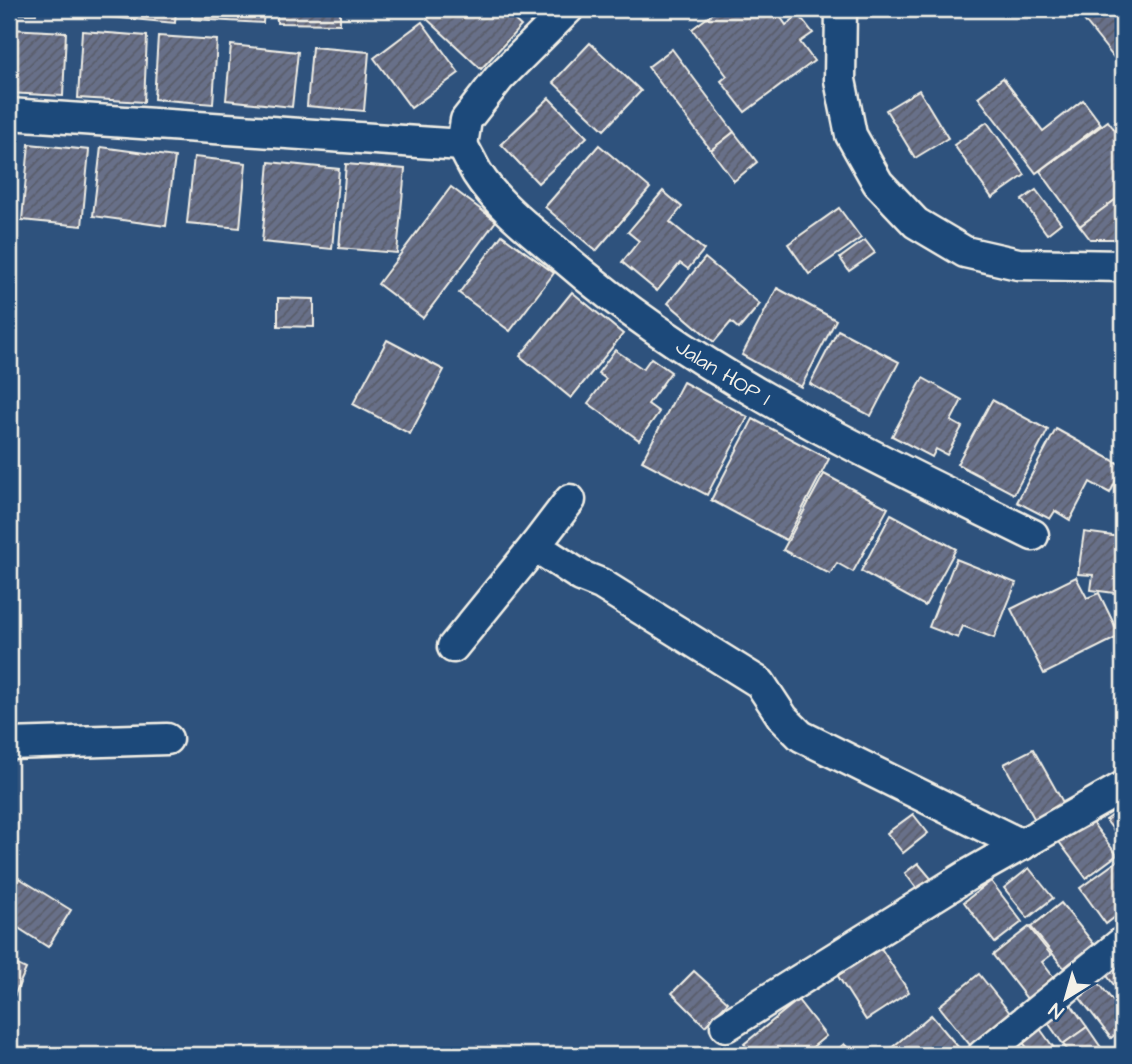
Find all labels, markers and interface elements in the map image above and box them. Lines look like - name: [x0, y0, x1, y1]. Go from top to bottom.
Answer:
- street label: Jalan HOP 1: [670, 332, 776, 412]
- north arrow: [1030, 962, 1100, 1032]
- text: N: [1044, 996, 1070, 1025]

